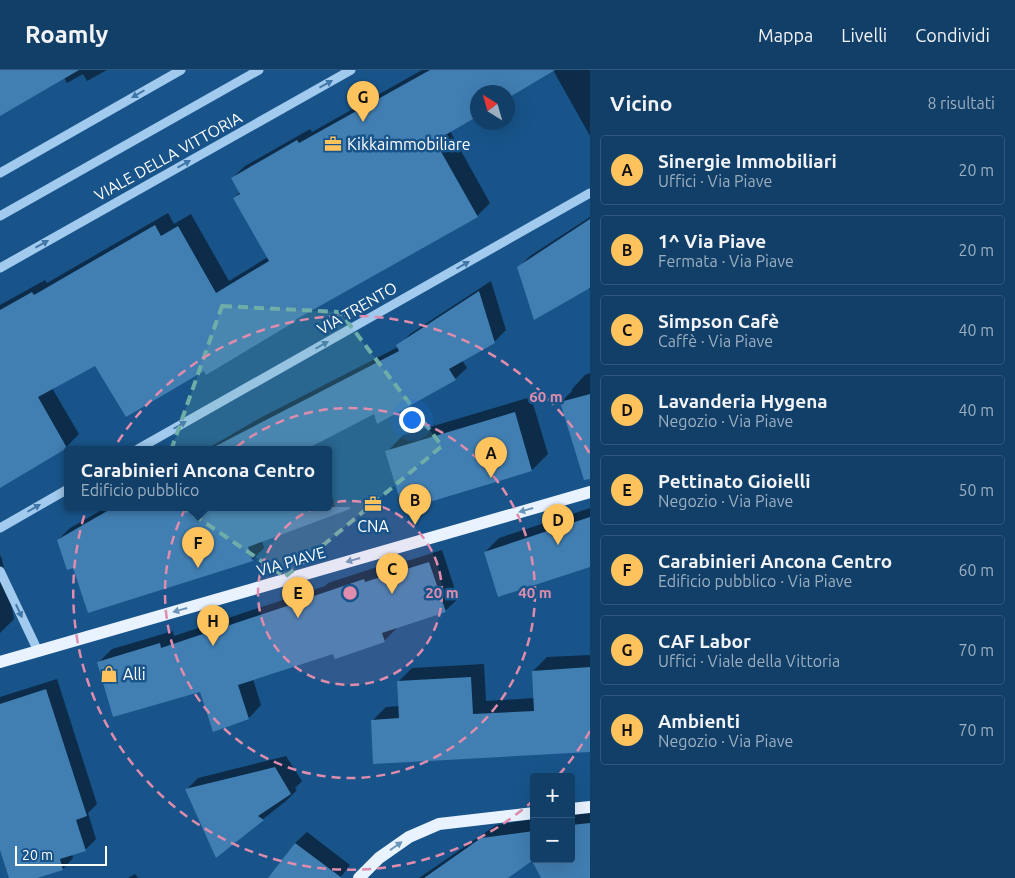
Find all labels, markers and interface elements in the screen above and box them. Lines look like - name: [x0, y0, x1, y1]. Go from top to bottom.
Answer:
- text: Roamly: [25, 21, 108, 48]
- text: Mappa: [758, 25, 813, 45]
- text: Livelli: [841, 25, 887, 45]
- text: Condividi: [915, 25, 990, 45]
- one-way arrow: [318, 80, 333, 88]
- pin: G: [347, 81, 379, 122]
- north arrow: [470, 85, 515, 130]
- one-way arrow: [131, 90, 146, 98]
- text: Vicino: [610, 91, 672, 115]
- text: 8 risultati: [927, 94, 995, 112]
- street label: VIALE DELLA VITTORIA: [91, 108, 245, 204]
- office icon: Kikkaimmobiliare: [323, 134, 343, 154]
- place label: Kikkaimmobiliare: [347, 135, 471, 153]
- text: Sinergie Immobiliari: [658, 150, 837, 172]
- one-way arrow: [177, 160, 191, 168]
- text: A: [621, 161, 633, 179]
- text: 20 m: [958, 161, 994, 179]
- text: Uffici · Via Piave: [658, 172, 772, 190]
- text: 1^ Via Piave: [658, 230, 766, 252]
- one-way arrow: [36, 239, 49, 248]
- text: B: [622, 241, 632, 259]
- text: 20 m: [958, 241, 994, 259]
- text: Fermata · Via Piave: [658, 252, 794, 270]
- one-way arrow: [457, 260, 470, 269]
- street label: VIA TRENTO: [314, 278, 400, 338]
- text: Simpson Cafè: [658, 310, 779, 332]
- text: C: [622, 321, 632, 339]
- text: 40 m: [958, 321, 994, 339]
- text: Caffè · Via Piave: [658, 332, 773, 350]
- one-way arrow: [314, 341, 329, 349]
- text: 60 m: [529, 388, 563, 405]
- text: Lavanderia Hygena: [658, 390, 828, 412]
- text: D: [621, 401, 633, 419]
- text: 40 m: [958, 401, 994, 419]
- your location: [399, 407, 425, 433]
- text: Negozio · Via Piave: [658, 412, 793, 430]
- one-way arrow: [174, 421, 187, 430]
- pin: A: [475, 437, 507, 478]
- popup: [64, 446, 332, 511]
- text: Carabinieri Ancona Centro: [81, 459, 315, 481]
- text: Pettinato Gioielli: [658, 470, 810, 492]
- text: Edificio pubblico: [81, 481, 199, 499]
- text: E: [622, 481, 632, 499]
- text: 50 m: [958, 481, 994, 499]
- pin: B: [399, 484, 431, 525]
- text: Negozio · Via Piave: [658, 492, 793, 510]
- office icon: CNA: [363, 494, 383, 514]
- one-way arrow: [27, 504, 41, 513]
- pin: D: [542, 504, 574, 545]
- one-way arrow: [519, 507, 534, 515]
- place label: CNA: [357, 517, 389, 535]
- pin: F: [182, 527, 214, 568]
- street label: VIA PIAVE: [255, 543, 327, 579]
- text: Carabinieri Ancona Centro: [658, 550, 892, 572]
- pin: C: [376, 553, 408, 594]
- one-way arrow: [346, 557, 361, 565]
- text: F: [623, 561, 632, 579]
- text: 60 m: [958, 561, 994, 579]
- text: Edificio pubblico · Via Piave: [658, 572, 852, 590]
- pin: E: [282, 577, 314, 618]
- centre of rings: [341, 584, 359, 602]
- text: 20 m: [425, 584, 459, 601]
- text: 40 m: [518, 584, 552, 601]
- one-way arrow: [15, 604, 23, 618]
- pin: H: [197, 605, 229, 646]
- one-way arrow: [173, 606, 188, 614]
- text: CAF Labor: [658, 630, 751, 652]
- text: G: [621, 641, 633, 659]
- text: 70 m: [958, 641, 994, 659]
- text: Uffici · Viale della Vittoria: [658, 652, 840, 670]
- shop icon: Alli: [99, 664, 119, 684]
- place label: Alli: [123, 665, 146, 683]
- text: Ambienti: [658, 710, 740, 732]
- text: H: [621, 721, 633, 739]
- text: 70 m: [958, 721, 994, 739]
- text: Negozio · Via Piave: [658, 732, 793, 750]
- map controls: [530, 773, 575, 863]
- button: +: [530, 773, 575, 818]
- button: −: [530, 818, 575, 863]
- one-way arrow: [389, 841, 403, 851]
- scale bar: [15, 843, 108, 866]
- text: 20 m: [22, 847, 53, 863]

